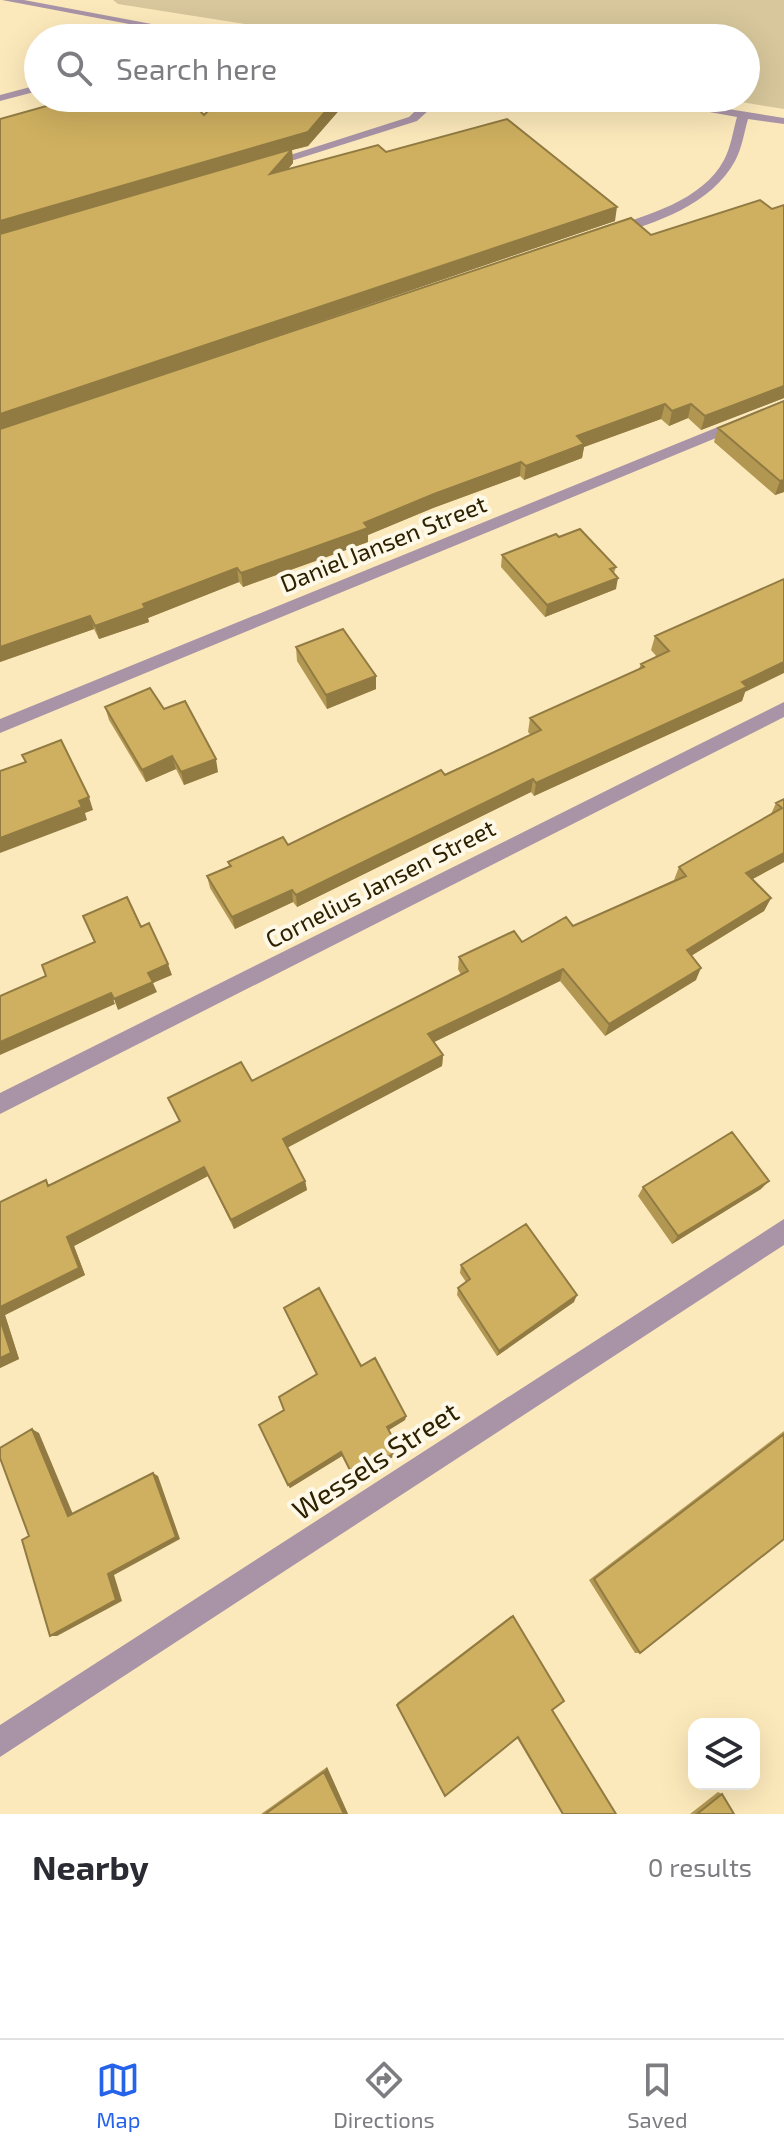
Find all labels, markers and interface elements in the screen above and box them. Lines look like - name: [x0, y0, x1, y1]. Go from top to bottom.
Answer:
- search box: [24, 24, 760, 112]
- icon: search: [52, 46, 96, 90]
- text: Search here: [116, 50, 277, 86]
- street label: Daniel Jansen Street: [276, 488, 490, 598]
- street label: Cornelius Jansen Street: [260, 812, 500, 954]
- street label: Wessels Street: [286, 1394, 464, 1526]
- map controls: [688, 1718, 760, 1790]
- button: layers: [688, 1718, 760, 1790]
- text: Nearby: [32, 1846, 149, 1887]
- text: 0 results: [648, 1851, 752, 1882]
- tab: Map: [96, 2058, 140, 2132]
- tab: Directions: [333, 2058, 435, 2132]
- tab: Saved: [627, 2058, 688, 2132]

